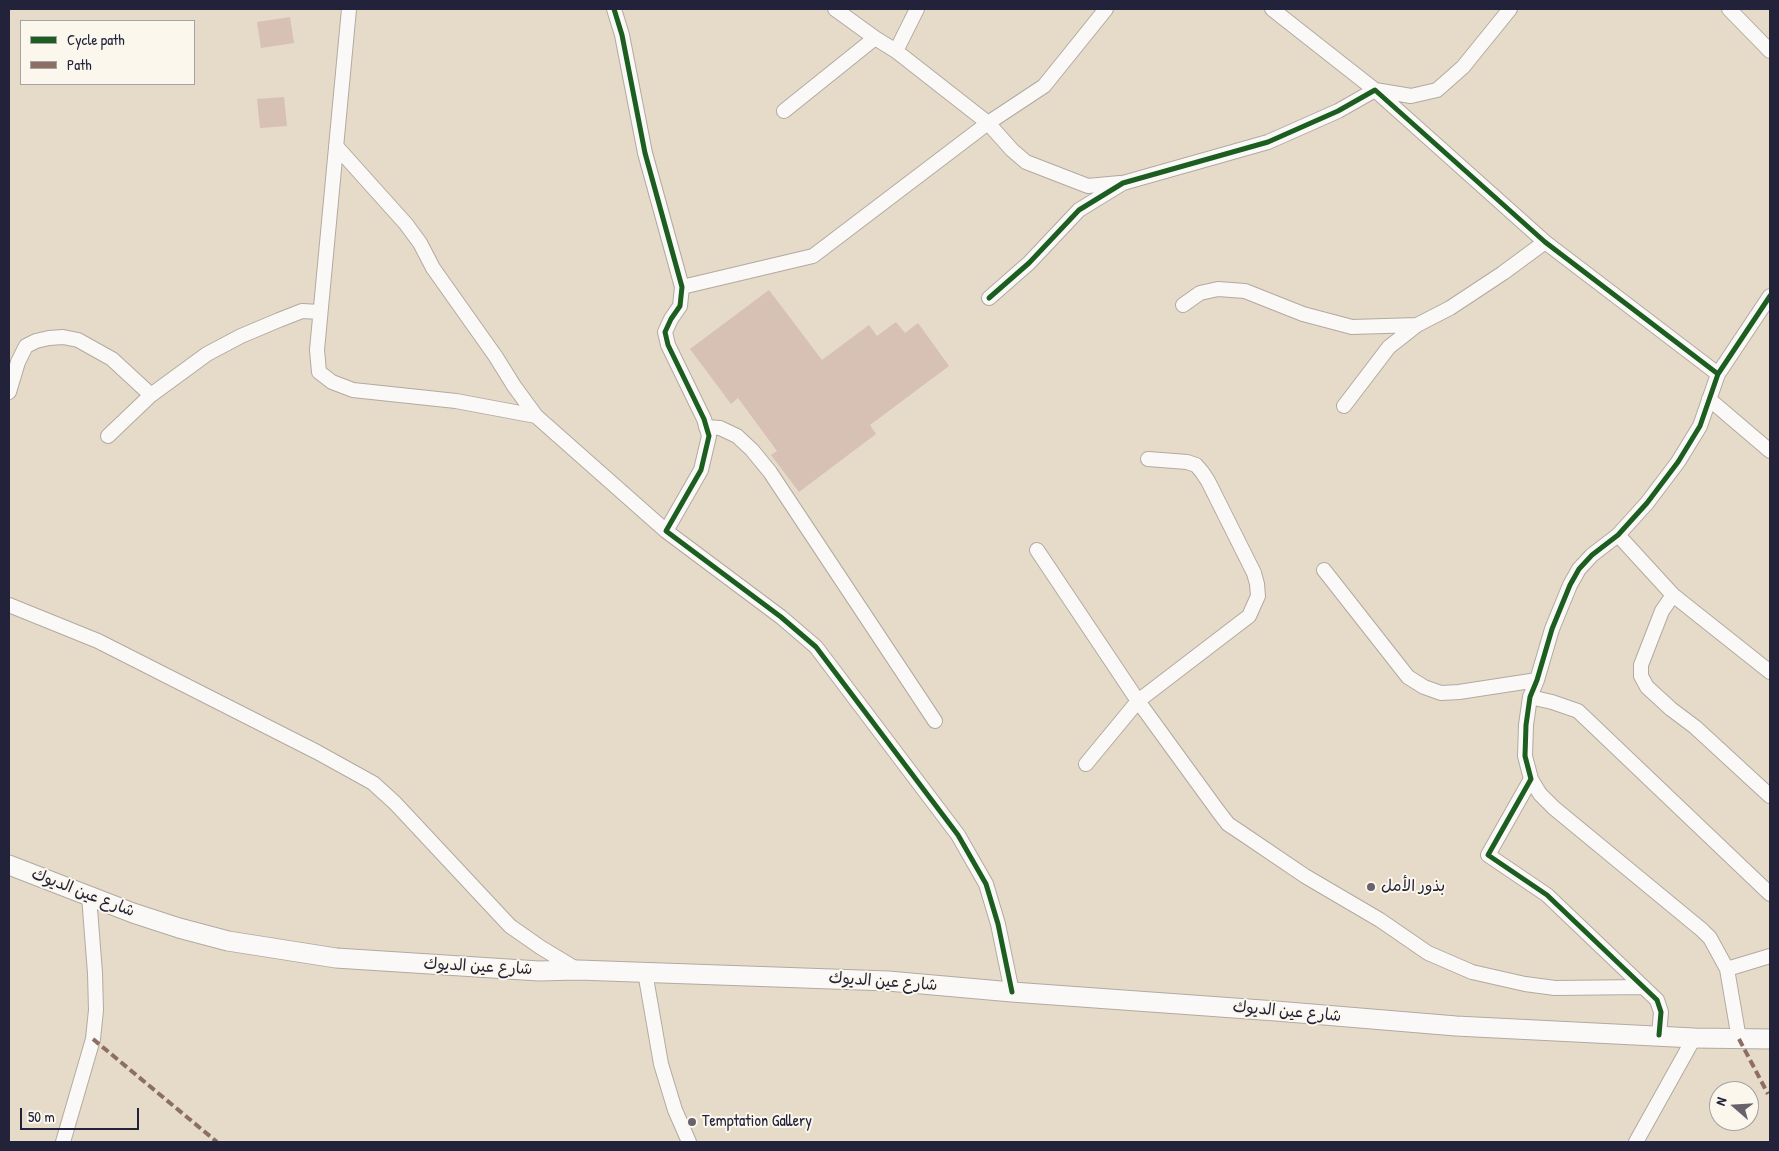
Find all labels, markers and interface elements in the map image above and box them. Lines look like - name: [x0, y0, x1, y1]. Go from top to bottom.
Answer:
- legend: [20, 20, 195, 85]
- text: Cycle path: [67, 29, 125, 50]
- text: Path: [67, 54, 92, 75]
- street label: شارع عين الديوك: [29, 864, 137, 922]
- place label: بذور الأمل: [1381, 877, 1445, 897]
- marker: بذور الأمل: [1365, 881, 1377, 893]
- street label: شارع عين الديوك: [423, 955, 533, 979]
- street label: شارع عين الديوك: [828, 969, 938, 995]
- street label: شارع عين الديوك: [1232, 998, 1342, 1026]
- north arrow: [1709, 1081, 1759, 1131]
- text: N: [1710, 1095, 1730, 1108]
- scale bar: [22, 1098, 141, 1130]
- text: 50 m: [28, 1106, 55, 1127]
- place label: Temptation Gallery: [702, 1112, 812, 1132]
- marker: Temptation Gallery: [686, 1116, 698, 1128]

